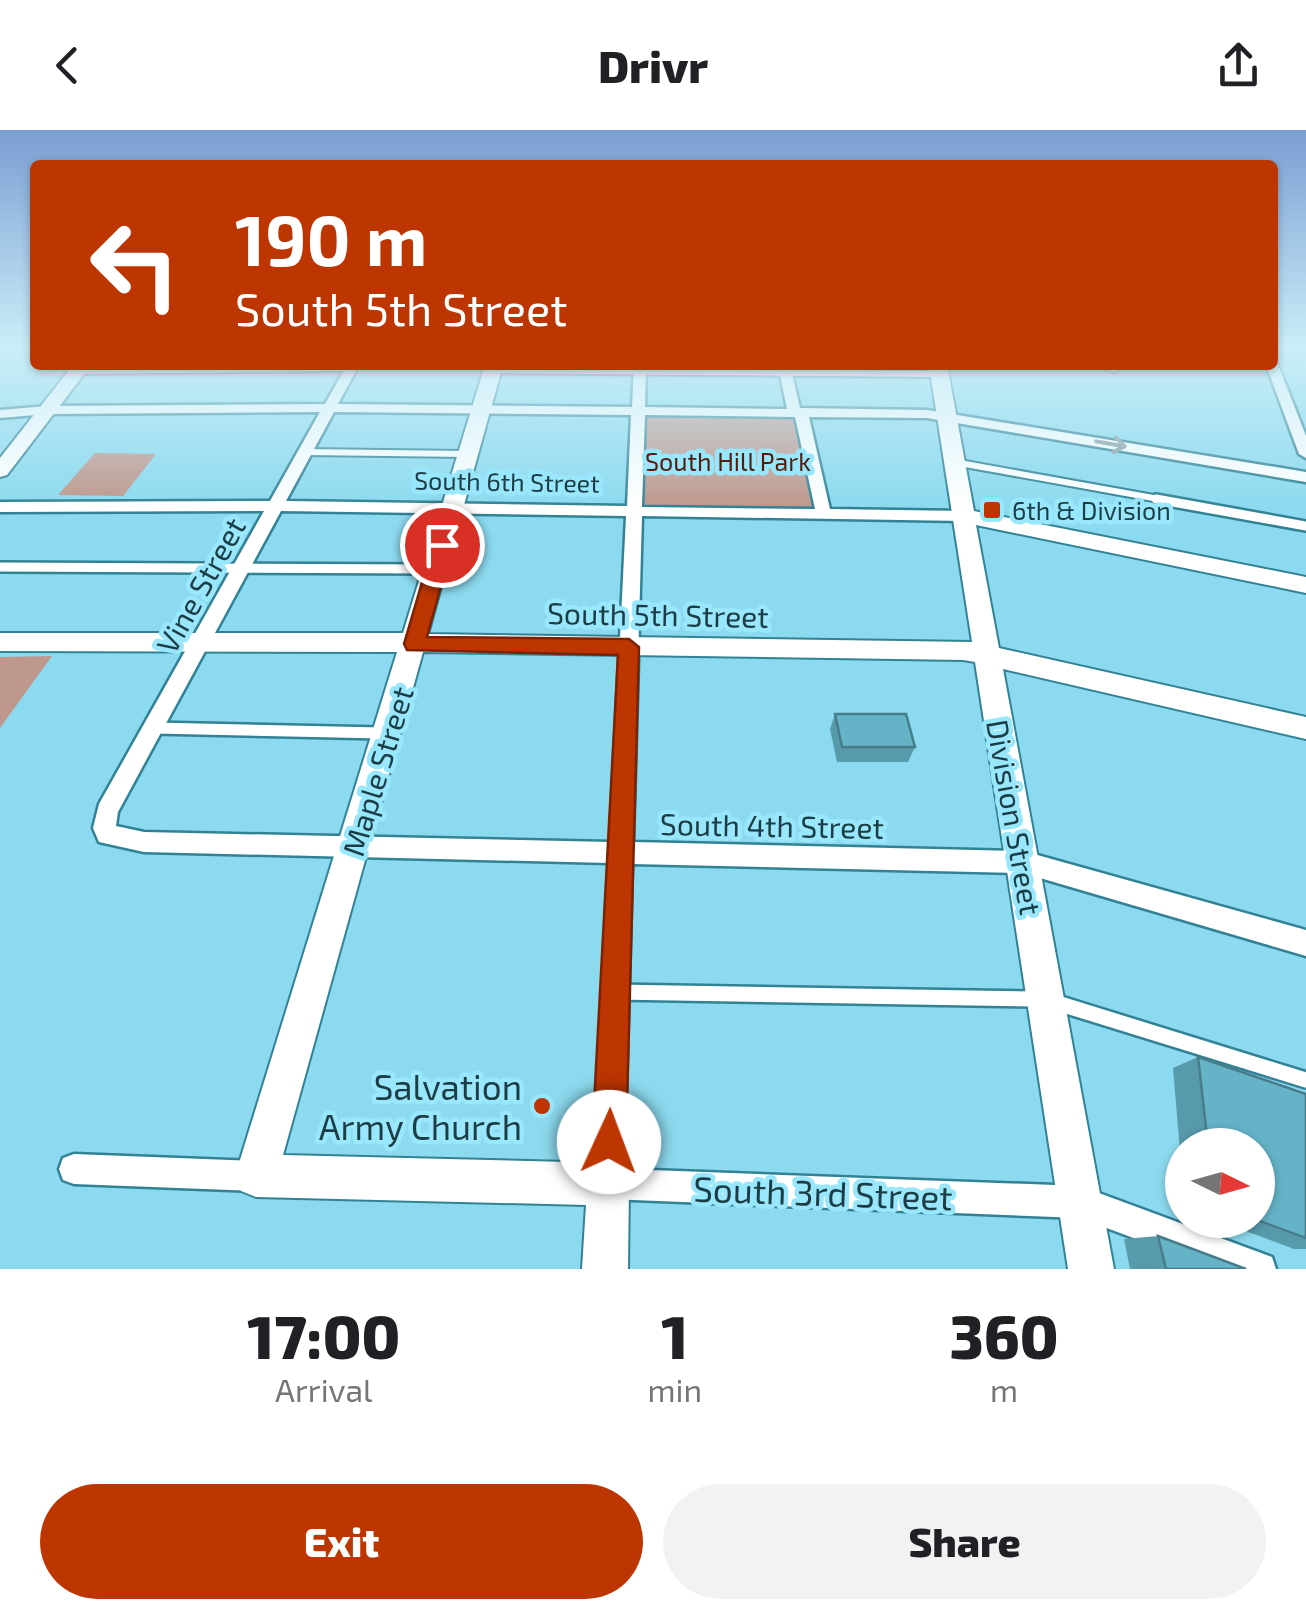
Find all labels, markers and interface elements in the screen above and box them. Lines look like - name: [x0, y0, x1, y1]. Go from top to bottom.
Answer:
- icon: back: [40, 38, 95, 93]
- text: Drivr: [598, 38, 708, 92]
- icon: share: [1211, 38, 1266, 93]
- text: 190 m: [235, 196, 428, 280]
- icon: left: [70, 200, 200, 330]
- text: South 5th Street: [235, 281, 567, 335]
- one-way arrow: [1094, 435, 1127, 454]
- park label: South Hill Park: [645, 446, 811, 476]
- street label: South 6th Street: [414, 464, 600, 498]
- place label: 6th & Division: [1012, 495, 1171, 525]
- marker: 6th & Division: [981, 499, 1003, 521]
- pin: [400, 503, 485, 588]
- street label: Vine Street: [148, 511, 252, 659]
- icon: arrive: [415, 518, 470, 573]
- street label: South 5th Street: [547, 594, 769, 634]
- street label: Maple Street: [334, 682, 420, 860]
- street label: Division Street: [980, 716, 1050, 918]
- street label: South 4th Street: [660, 805, 884, 845]
- place label: Salvation Army Church: [319, 1065, 522, 1147]
- position arrow: [557, 1090, 661, 1194]
- marker: Salvation Army Church: [531, 1095, 553, 1117]
- north arrow: [1165, 1128, 1275, 1238]
- map controls: [1165, 1128, 1275, 1238]
- street label: South 3rd Street: [693, 1166, 953, 1218]
- text: 17:00: [247, 1299, 400, 1371]
- text: 1: [661, 1299, 688, 1371]
- text: 360: [949, 1299, 1059, 1371]
- text: Arrival: [275, 1370, 372, 1408]
- text: min: [648, 1370, 702, 1408]
- text: m: [990, 1370, 1018, 1408]
- button: Exit: [40, 1484, 643, 1599]
- button: Share: [663, 1484, 1266, 1599]

